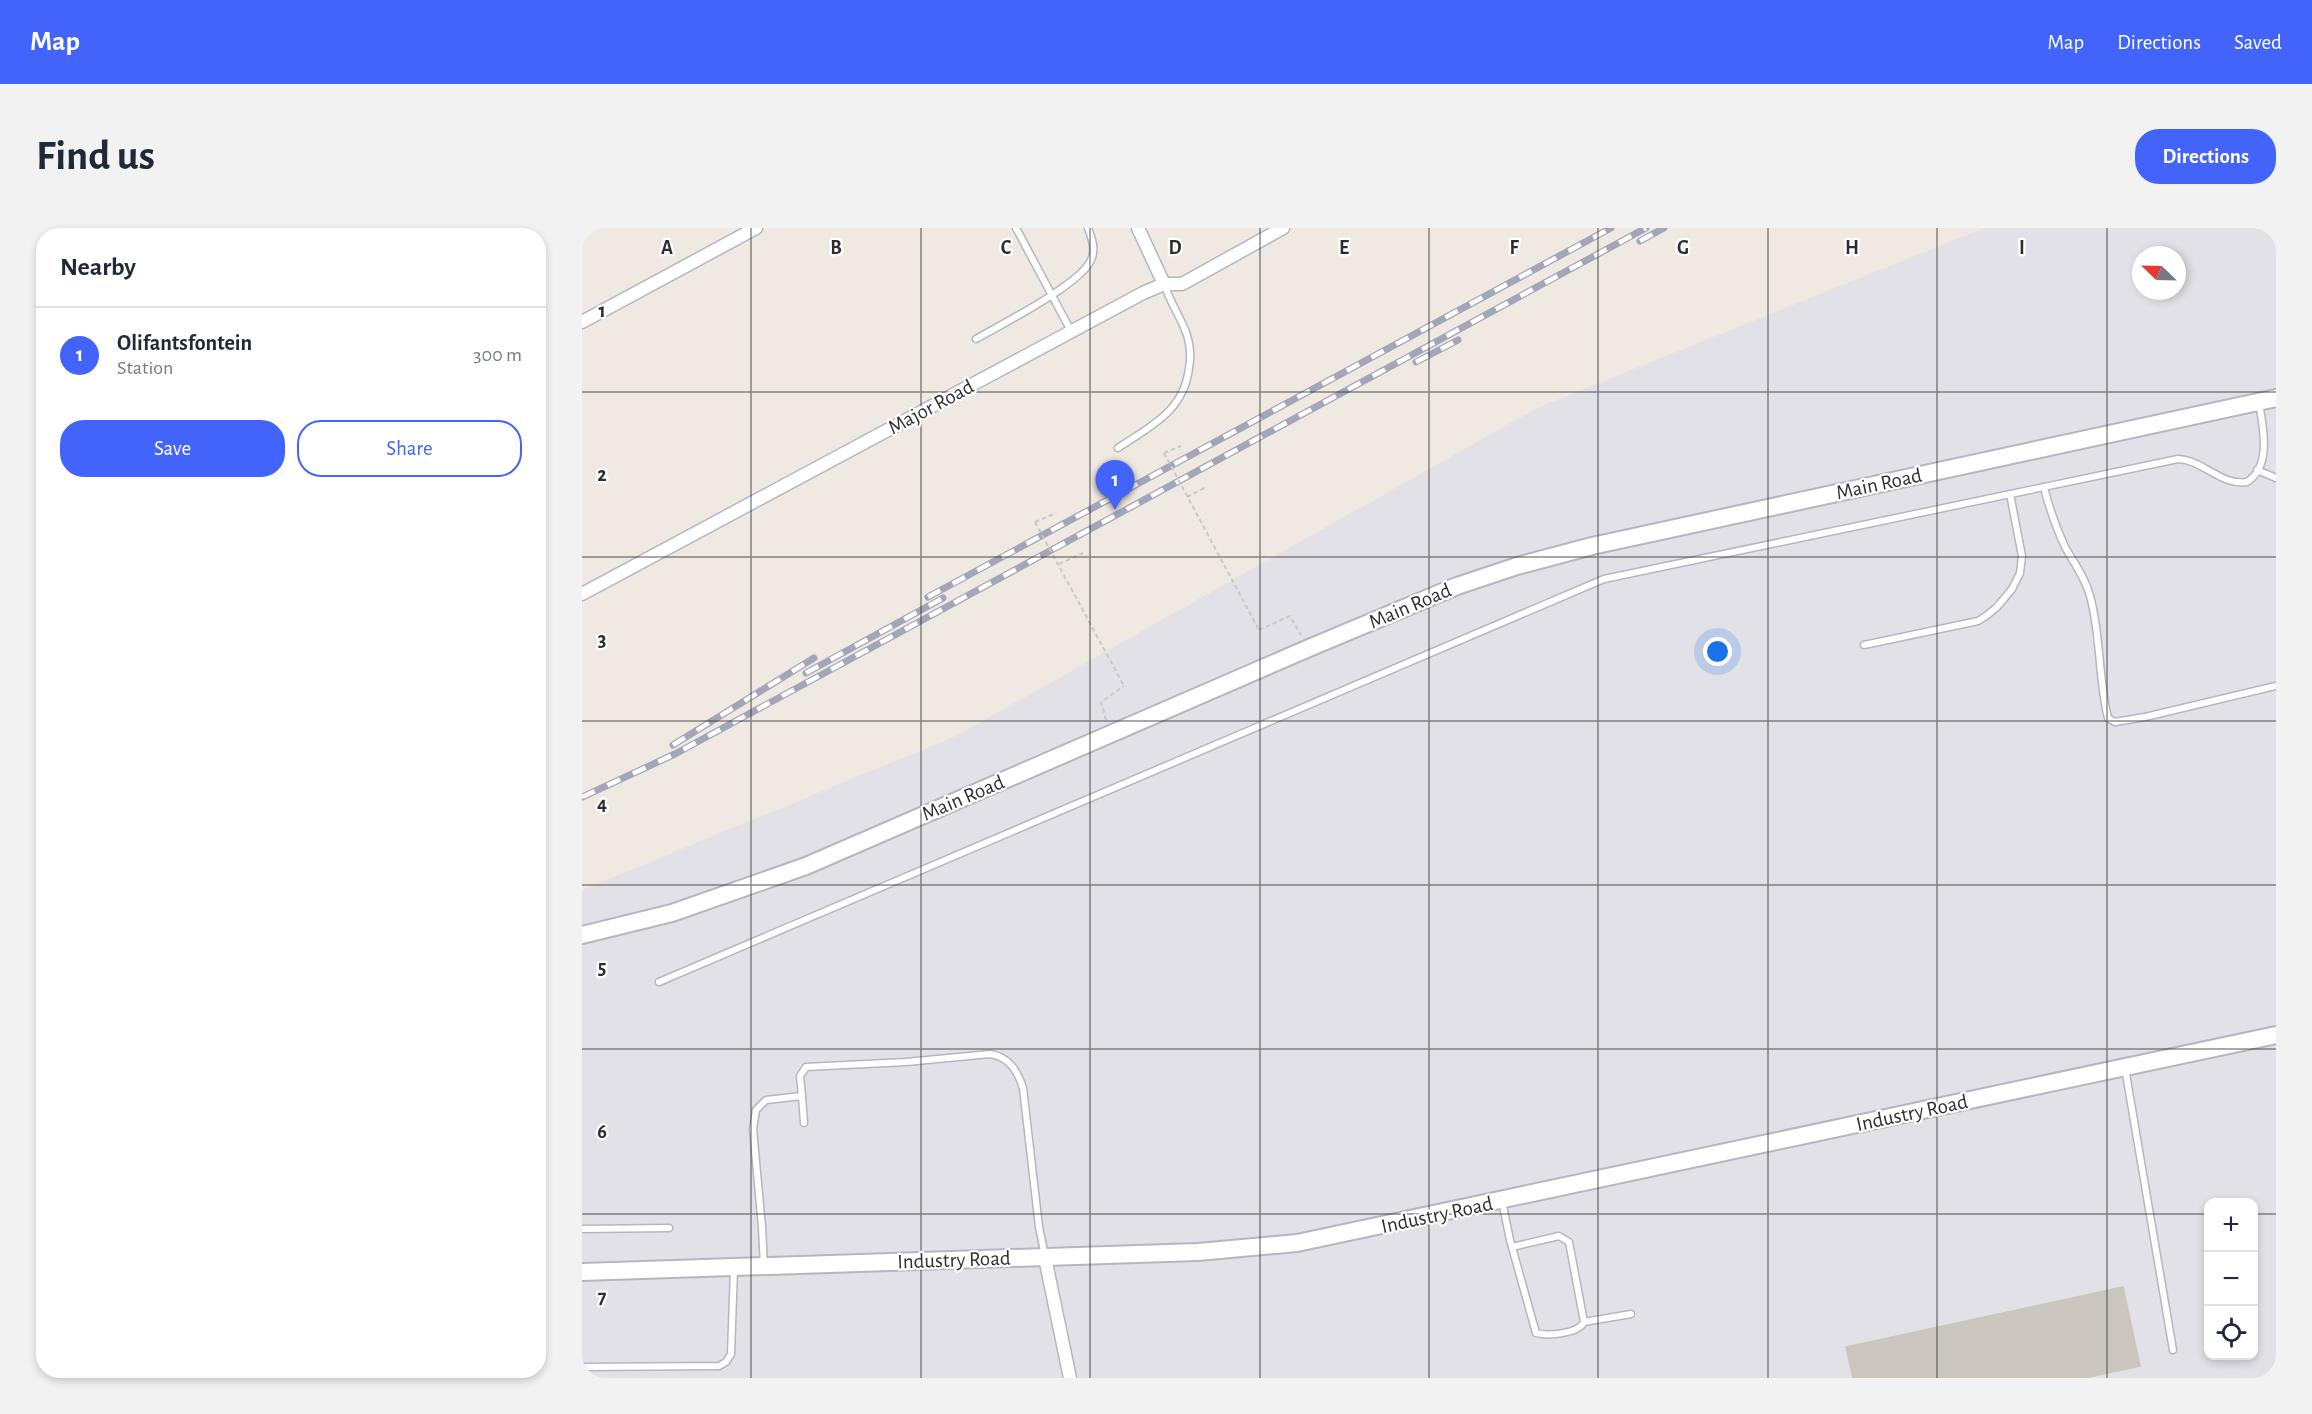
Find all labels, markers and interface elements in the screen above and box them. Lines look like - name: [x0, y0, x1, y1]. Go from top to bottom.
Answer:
- text: Map: [30, 28, 80, 56]
- text: Map: [2048, 32, 2084, 53]
- text: Directions: [2117, 32, 2201, 53]
- text: Saved: [2234, 32, 2282, 53]
- button: Directions: [2135, 129, 2276, 184]
- text: Find us: [36, 135, 155, 177]
- text: A: [661, 238, 673, 258]
- text: B: [830, 238, 842, 258]
- text: C: [1001, 238, 1012, 258]
- text: D: [1168, 238, 1182, 258]
- text: E: [1339, 238, 1349, 258]
- text: F: [1509, 238, 1519, 258]
- text: G: [1677, 238, 1689, 258]
- text: H: [1845, 238, 1859, 258]
- text: I: [2019, 238, 2025, 258]
- north arrow: [2132, 246, 2186, 300]
- text: Nearby: [60, 254, 136, 280]
- text: 1: [598, 301, 606, 321]
- text: Olifantsfontein: [117, 332, 252, 354]
- text: 1: [76, 345, 83, 365]
- text: 300 m: [473, 345, 522, 365]
- text: Station: [117, 358, 173, 378]
- street label: Major Road: [885, 376, 977, 438]
- button: Save: [60, 420, 285, 477]
- button: Share: [297, 420, 522, 477]
- pin: 1: [1096, 460, 1134, 510]
- text: 2: [597, 465, 607, 485]
- street label: Main Road: [1834, 465, 1924, 503]
- street label: Main Road: [1366, 579, 1454, 633]
- text: 3: [598, 630, 606, 650]
- your location: [1703, 637, 1732, 666]
- street label: Main Road: [919, 771, 1007, 825]
- text: 4: [597, 794, 607, 814]
- text: 5: [598, 958, 606, 978]
- street label: Industry Road: [1854, 1091, 1970, 1135]
- text: 6: [597, 1122, 607, 1142]
- street label: Industry Road: [1379, 1193, 1495, 1237]
- map controls: [2204, 1198, 2258, 1360]
- button: +: [2204, 1198, 2258, 1252]
- street label: Industry Road: [897, 1248, 1011, 1272]
- button: −: [2204, 1252, 2258, 1306]
- text: 7: [598, 1287, 607, 1307]
- button: locate: [2204, 1306, 2258, 1360]

